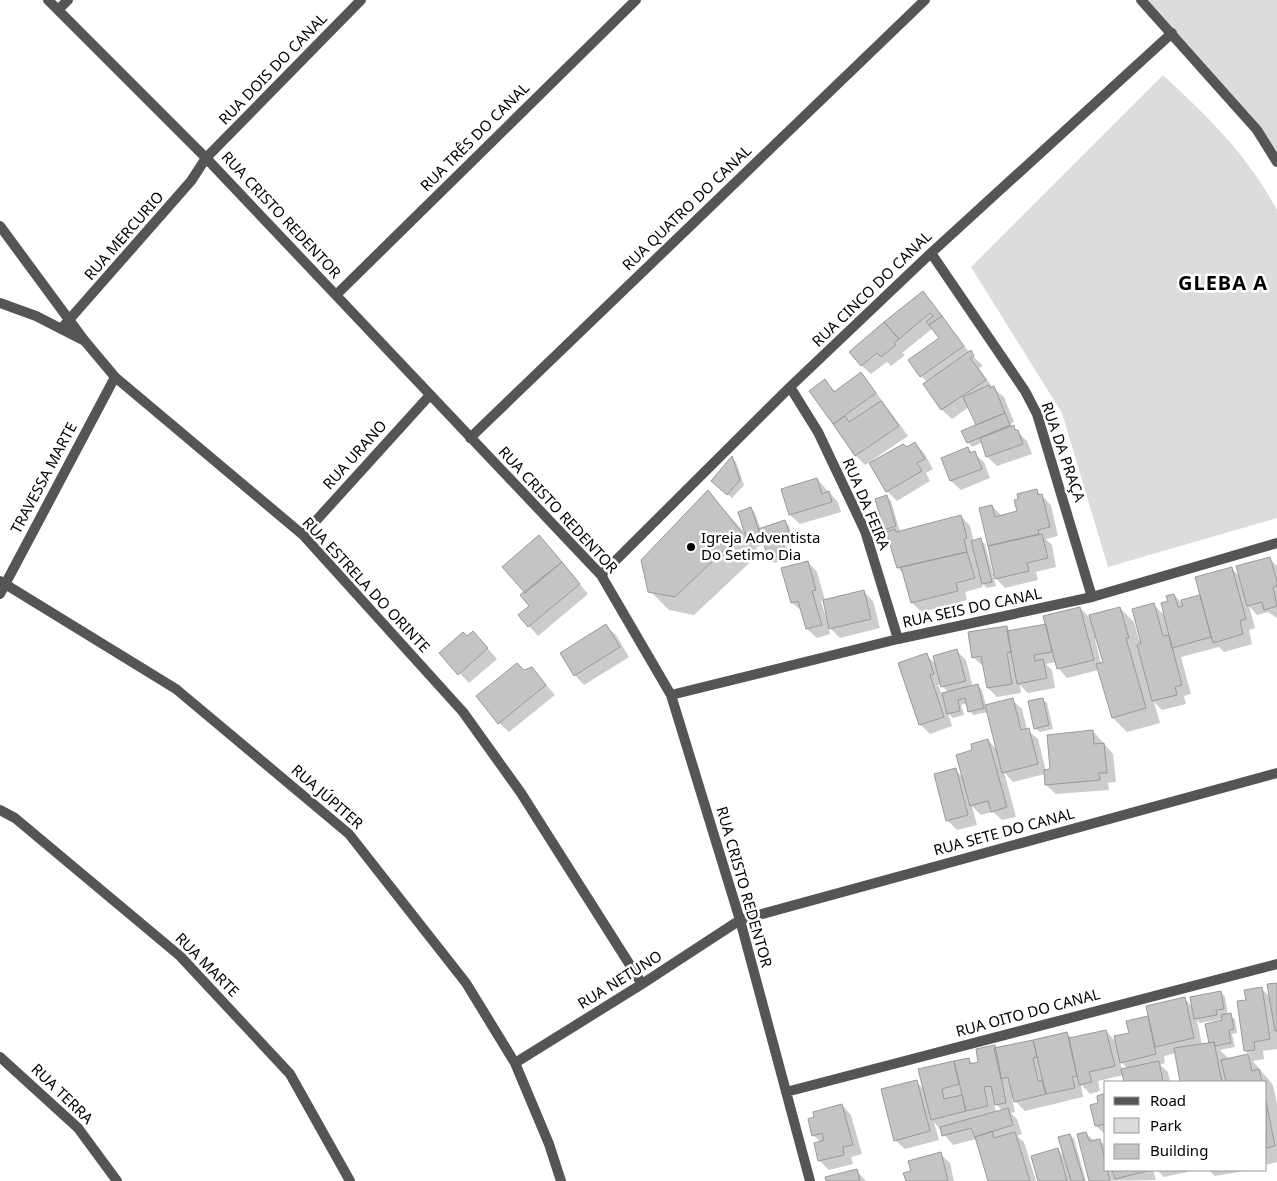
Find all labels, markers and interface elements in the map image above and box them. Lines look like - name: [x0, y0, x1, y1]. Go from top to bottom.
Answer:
- street label: RUA DOIS DO CANAL: [214, 8, 331, 128]
- street label: RUA TRÊS DO CANAL: [416, 77, 533, 195]
- street label: RUA QUATRO DO CANAL: [617, 140, 755, 274]
- street label: RUA CRISTO REDENTOR: [218, 146, 346, 283]
- street label: RUA MERCURIO: [79, 187, 167, 284]
- street label: RUA CINCO DO CANAL: [807, 226, 935, 351]
- district label: GLEBA A: [1178, 269, 1268, 296]
- street label: RUA DA PRAÇA: [1037, 399, 1091, 505]
- street label: RUA URANO: [318, 415, 391, 493]
- street label: TRAVESSA MARTE: [5, 418, 81, 537]
- street label: RUA CRISTO REDENTOR: [495, 441, 623, 578]
- street label: RUA DA FEIRA: [839, 455, 895, 553]
- street label: RUA ESTRELA DO ORINTE: [299, 512, 435, 656]
- place label: Igreja Adventista Do Setimo Dia: [701, 527, 820, 564]
- marker: Igreja Adventista Do Setimo Dia: [685, 541, 697, 553]
- street label: RUA SEIS DO CANAL: [900, 582, 1043, 632]
- street label: RUA JÚPITER: [288, 760, 368, 833]
- street label: RUA SETE DO CANAL: [931, 803, 1077, 859]
- street label: RUA CRISTO REDENTOR: [712, 804, 778, 970]
- street label: RUA MARTE: [171, 928, 244, 1001]
- street label: RUA NETUNO: [574, 945, 665, 1013]
- street label: RUA OITO DO CANAL: [953, 983, 1102, 1041]
- street label: RUA TERRA: [27, 1059, 98, 1128]
- legend: [1104, 1081, 1267, 1171]
- text: Road: [1150, 1090, 1186, 1110]
- text: Park: [1150, 1115, 1182, 1135]
- text: Building: [1150, 1140, 1208, 1160]

